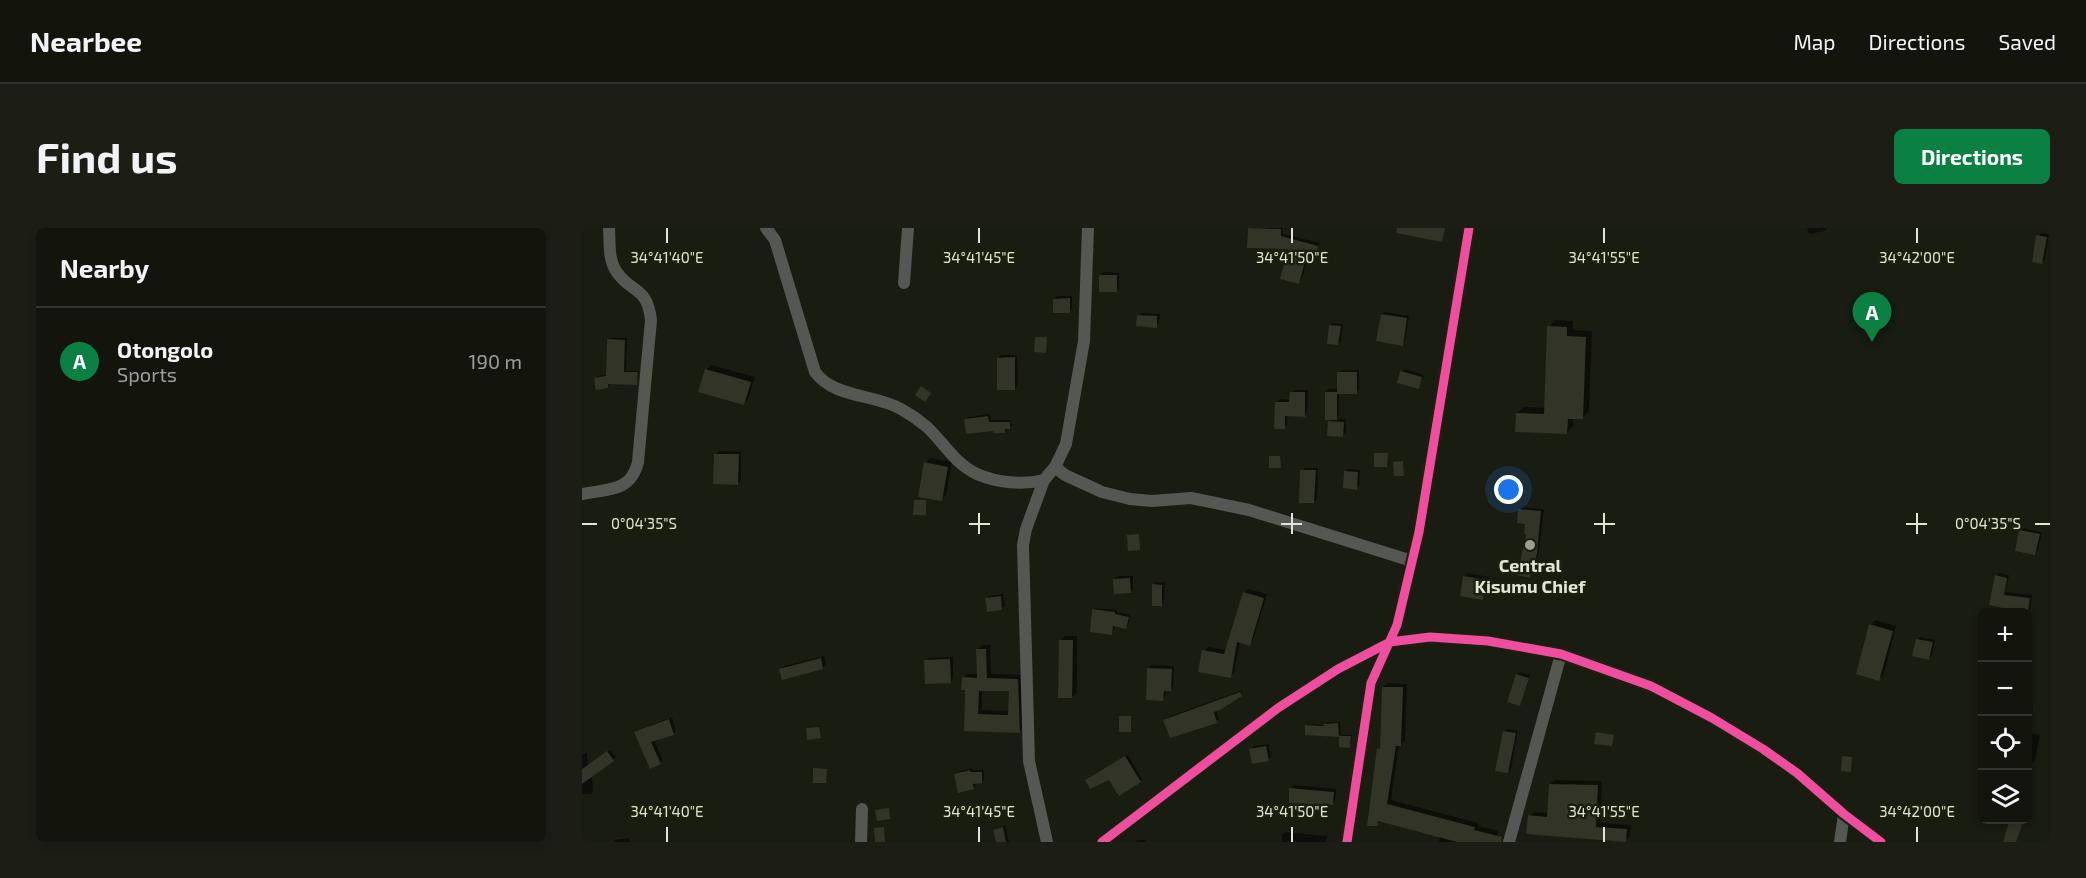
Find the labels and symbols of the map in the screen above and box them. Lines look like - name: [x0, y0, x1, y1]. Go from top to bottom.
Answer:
- text: 34°41'40"E: [630, 248, 704, 266]
- text: 34°41'45"E: [943, 248, 1015, 266]
- text: 34°41'50"E: [1256, 248, 1328, 266]
- text: 34°41'55"E: [1568, 248, 1640, 266]
- text: 34°42'00"E: [1879, 248, 1955, 266]
- pin: A: [1852, 292, 1892, 342]
- your location: [1494, 475, 1523, 504]
- text: 0°04'35"S: [611, 514, 677, 532]
- text: 0°04'35"S: [1955, 514, 2021, 532]
- marker: Central Kisumu Chief: [1523, 538, 1537, 552]
- place label: Central Kisumu Chief: [1475, 554, 1586, 597]
- text: 34°41'40"E: [630, 802, 704, 820]
- text: 34°41'45"E: [943, 802, 1015, 820]
- text: 34°41'50"E: [1256, 802, 1328, 820]
- text: 34°41'55"E: [1568, 802, 1640, 820]
- text: 34°42'00"E: [1879, 802, 1955, 820]

